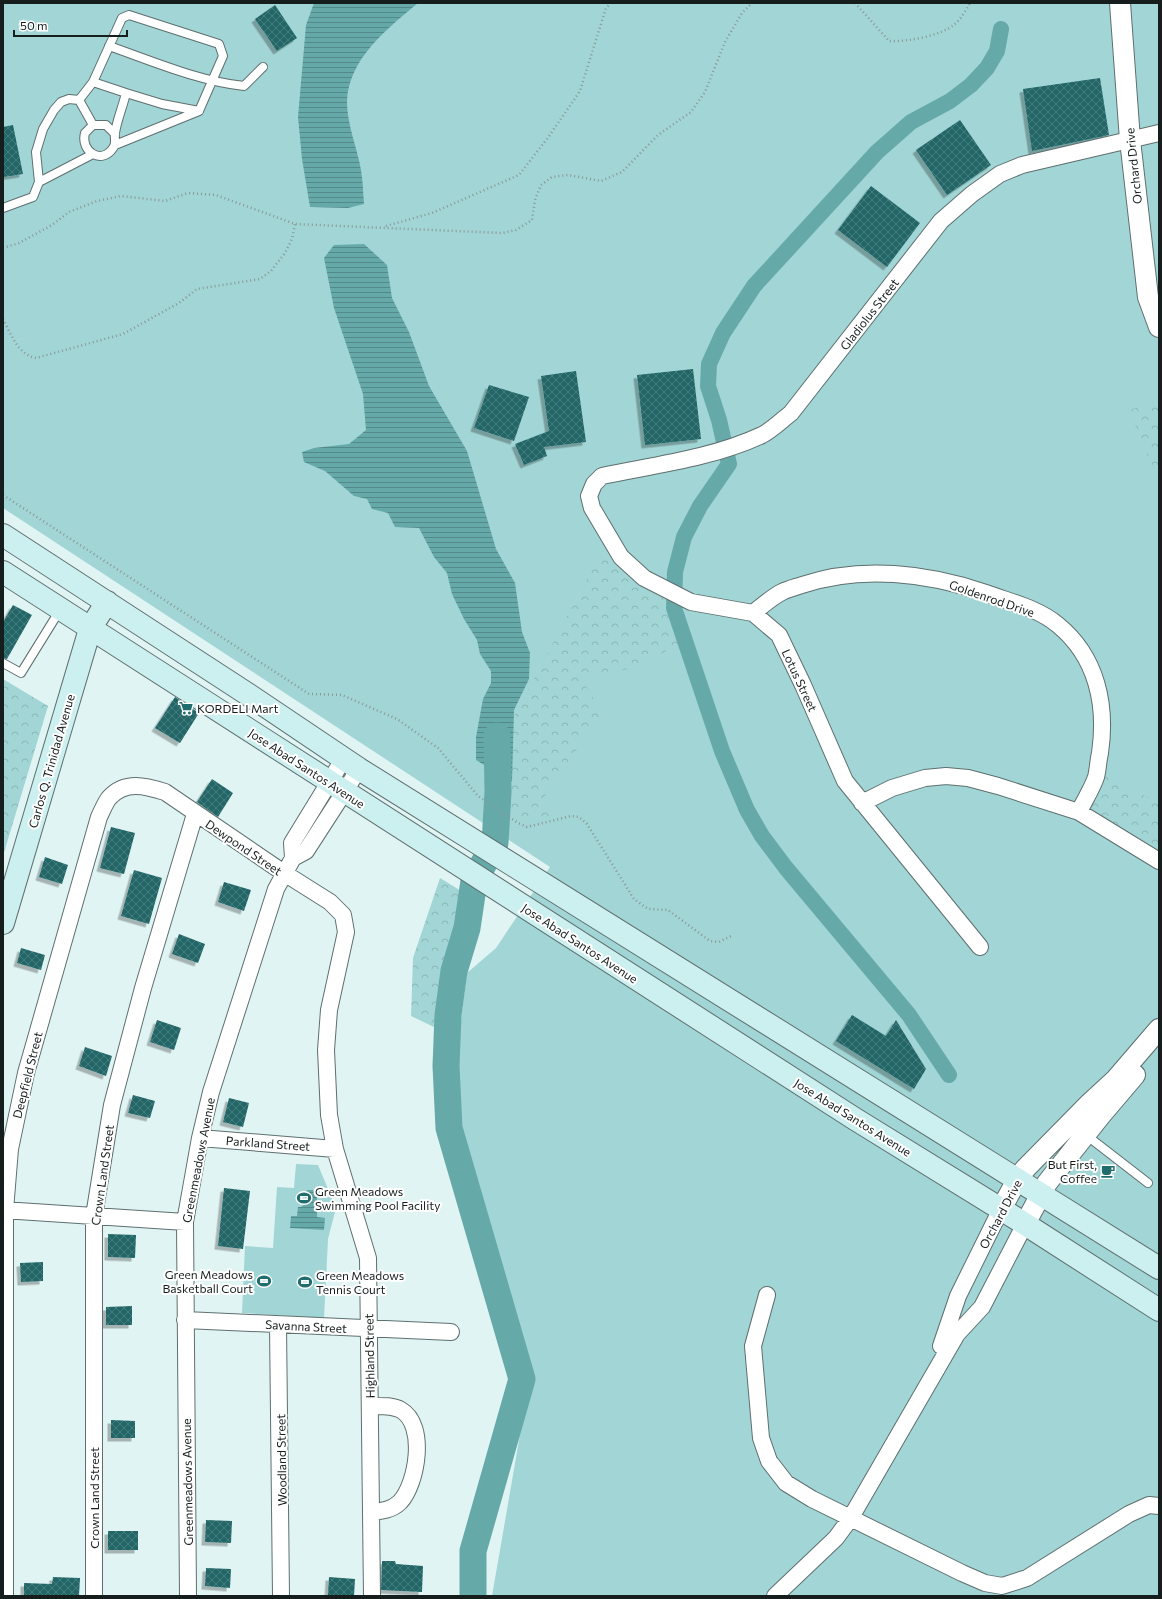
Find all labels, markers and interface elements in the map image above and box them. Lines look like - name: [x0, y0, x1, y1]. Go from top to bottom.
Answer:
- scale bar: [14, 12, 127, 38]
- text: 50 m: [20, 18, 48, 32]
- street label: Orchard Drive: [1122, 127, 1144, 205]
- street label: Gladiolus Street: [837, 275, 901, 352]
- street label: Goldenrod Drive: [948, 577, 1036, 619]
- street label: Lotus Street: [779, 647, 821, 713]
- street label: Carlos Q. Trinidad Avenue: [25, 692, 77, 830]
- supermarket icon: KORDELI Mart: [178, 700, 194, 716]
- place label: KORDELI Mart: [197, 701, 278, 715]
- street label: Jose Abad Santos Avenue: [246, 725, 368, 812]
- street label: Dewpond Street: [203, 816, 285, 878]
- street label: Jose Abad Santos Avenue: [519, 900, 641, 987]
- street label: Deepfield Street: [9, 1030, 45, 1120]
- street label: Jose Abad Santos Avenue: [791, 1075, 914, 1160]
- street label: Greenmeadows Avenue: [179, 1096, 217, 1224]
- street label: Crown Land Street: [88, 1124, 116, 1226]
- street label: Parkland Street: [225, 1133, 311, 1153]
- place label: But First, Coffee: [1048, 1157, 1097, 1185]
- cafe icon: But First, Coffee: [1100, 1163, 1116, 1179]
- street label: Orchard Drive: [976, 1177, 1024, 1251]
- place label: Green Meadows Swimming Pool Facility: [315, 1184, 440, 1212]
- sports icon: Green Meadows Swimming Pool Facility: [296, 1190, 312, 1206]
- place label: Green Meadows Basketball Court: [163, 1267, 253, 1295]
- place label: Green Meadows Tennis Court: [316, 1268, 404, 1296]
- sports icon: Green Meadows Basketball Court: [256, 1273, 272, 1289]
- sports icon: Green Meadows Tennis Court: [297, 1274, 313, 1290]
- street label: Highland Street: [361, 1313, 377, 1399]
- street label: Savanna Street: [265, 1317, 347, 1335]
- street label: Woodland Street: [273, 1414, 289, 1506]
- street label: Greenmeadows Avenue: [179, 1418, 195, 1546]
- street label: Crown Land Street: [87, 1447, 101, 1549]

